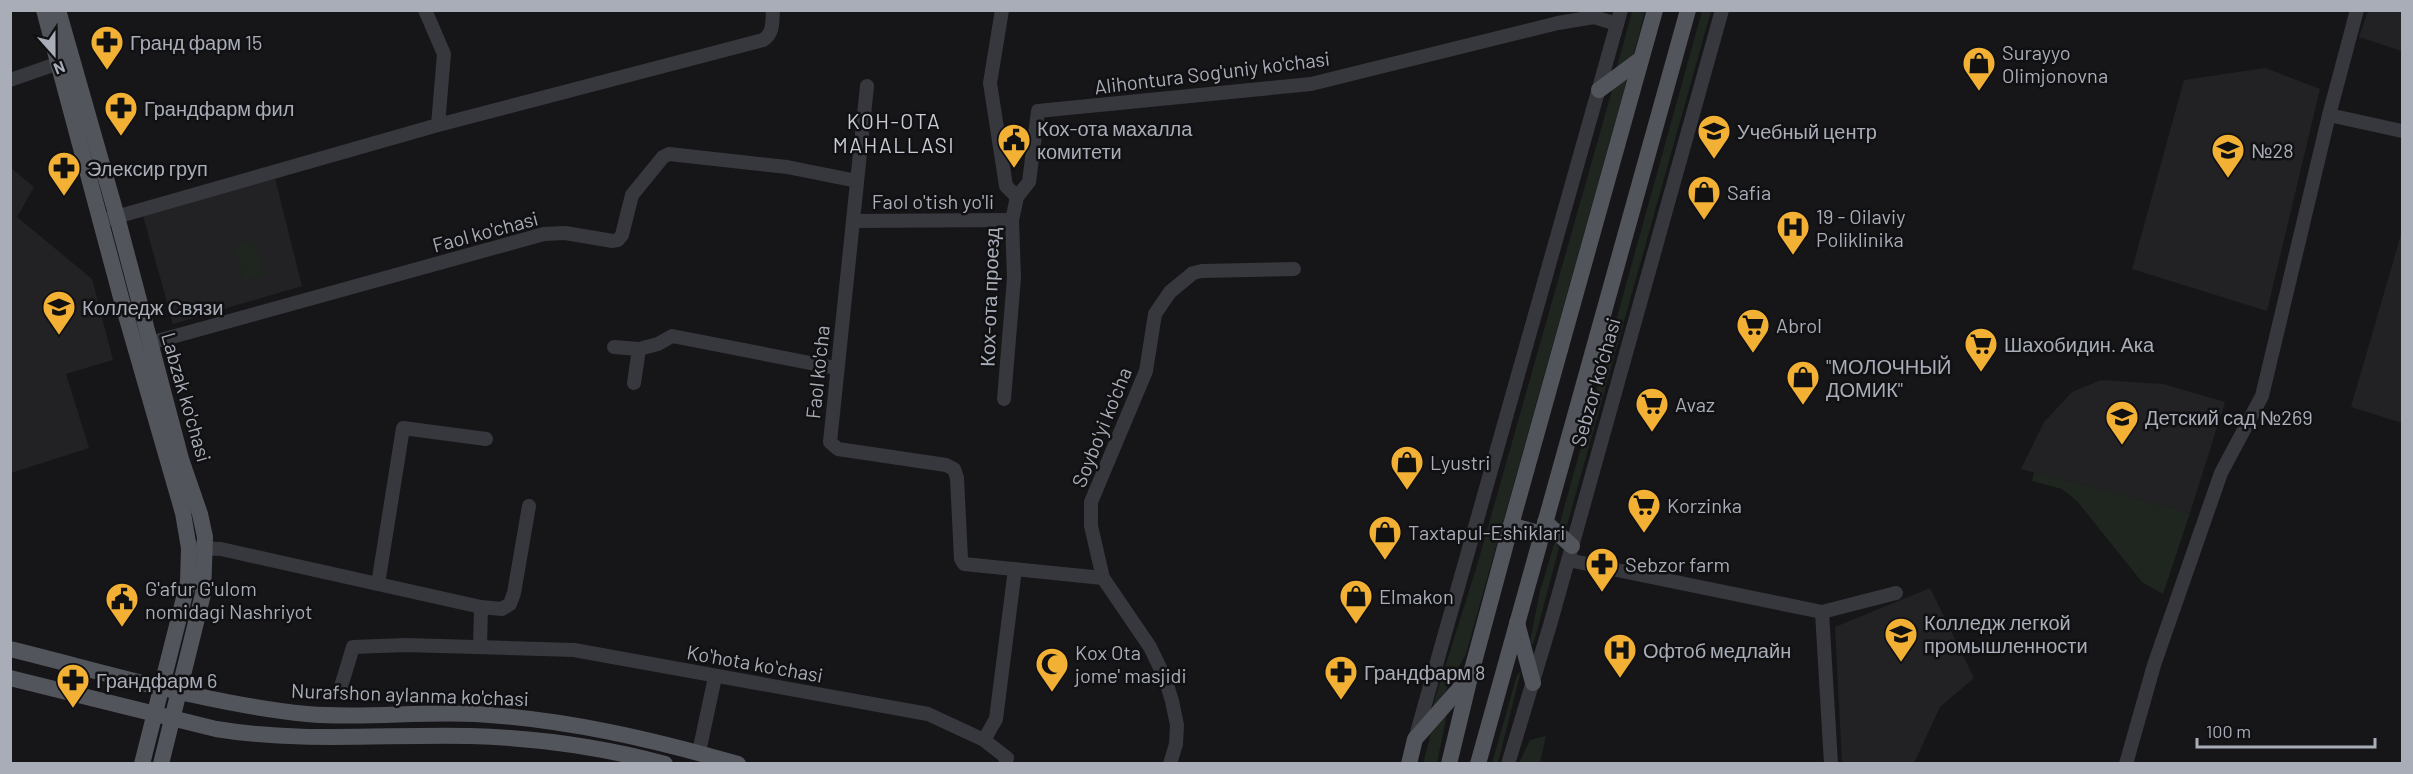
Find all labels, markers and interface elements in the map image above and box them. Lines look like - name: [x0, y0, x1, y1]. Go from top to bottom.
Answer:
- north arrow: [24, 24, 84, 84]
- pharmacy icon: Гранд фарм 15: [89, 24, 125, 71]
- place label: Гранд фарм 15: [130, 30, 262, 54]
- place label: Surayyo Olimjonovna: [2002, 40, 2108, 87]
- shop icon: Surayyo Olimjonovna: [1961, 45, 1997, 92]
- street label: Alihontura Sog'uniy ko'chasi: [1093, 46, 1331, 98]
- text: N: [51, 58, 68, 79]
- pharmacy icon: Грандфарм фил: [103, 90, 139, 137]
- place label: Грандфарм фил: [144, 96, 294, 120]
- district label: KOH-OTA MAHALLASI: [833, 108, 955, 157]
- school or university icon: Учебный центр: [1696, 113, 1732, 160]
- place label: Кох-ота махалла комитети: [1037, 116, 1193, 163]
- place label: Учебный центр: [1737, 119, 1877, 143]
- public building icon: Кох-ота махалла комитети: [996, 122, 1032, 169]
- school or university icon: №28: [2210, 132, 2246, 179]
- place label: №28: [2251, 138, 2294, 162]
- pharmacy icon: Элексир груп: [46, 150, 82, 197]
- place label: Элексир груп: [87, 156, 208, 180]
- shop icon: Safia: [1686, 174, 1722, 221]
- place label: Safia: [1727, 180, 1771, 204]
- street label: Faol o'tish yo'li: [872, 189, 994, 213]
- place label: 19 - Oilaviy Poliklinika: [1816, 204, 1905, 251]
- street label: Faol ko'chasi: [429, 205, 541, 257]
- hospital icon: 19 - Oilaviy Poliklinika: [1775, 209, 1811, 256]
- street label: Кох-ота проезд: [975, 227, 1003, 367]
- school or university icon: Колледж Связи: [41, 289, 77, 336]
- place label: Колледж Связи: [82, 295, 223, 319]
- supermarket icon: Abrol: [1735, 307, 1771, 354]
- place label: Abrol: [1776, 313, 1822, 337]
- street label: Sebzor ko‘chasi: [1565, 315, 1625, 449]
- street label: Faol ko'cha: [800, 324, 834, 420]
- supermarket icon: Шахобидин. Ака: [1963, 326, 1999, 373]
- street label: Labzak ko'chasi: [157, 329, 217, 465]
- place label: Шахобидин. Ака: [2004, 332, 2155, 356]
- place label: "МОЛОЧНЫЙ ДОМИК": [1826, 354, 1951, 401]
- shop icon: "МОЛОЧНЫЙ ДОМИК": [1785, 359, 1821, 406]
- street label: Soybo'yi ko'cha: [1066, 364, 1136, 490]
- supermarket icon: Avaz: [1634, 386, 1670, 433]
- place label: Avaz: [1675, 392, 1715, 416]
- school or university icon: Детский сад №269: [2104, 399, 2140, 446]
- place label: Детский сад №269: [2145, 405, 2313, 429]
- shop icon: Lyustri: [1389, 444, 1425, 491]
- place label: Lyustri: [1430, 450, 1490, 474]
- supermarket icon: Korzinka: [1626, 487, 1662, 534]
- place label: Korzinka: [1667, 493, 1742, 517]
- shop icon: Taxtapul-Eshiklari: [1367, 514, 1403, 561]
- place label: Taxtapul-Eshiklari: [1408, 520, 1565, 544]
- pharmacy icon: Sebzor farm: [1584, 546, 1620, 593]
- place label: Sebzor farm: [1625, 552, 1730, 576]
- place label: G'afur G'ulom nomidagi Nashriyot: [145, 576, 313, 623]
- shop icon: Elmakon: [1338, 578, 1374, 625]
- public building icon: G'afur G'ulom nomidagi Nashriyot: [104, 581, 140, 628]
- place label: Elmakon: [1379, 584, 1454, 608]
- place label: Колледж легкой промышленности: [1924, 610, 2088, 657]
- school or university icon: Колледж легкой промышленности: [1883, 616, 1919, 663]
- hospital icon: Офтоб медлайн: [1602, 632, 1638, 679]
- place label: Офтоб медлайн: [1643, 638, 1791, 662]
- street label: Koʻhota koʻchasi: [685, 639, 825, 687]
- place label: Kox Ota jome' masjidi: [1074, 640, 1187, 687]
- mosque icon: Kox Ota jome' masjidi: [1034, 646, 1070, 693]
- pharmacy icon: Грандфарм 8: [1323, 654, 1359, 701]
- place label: Грандфарм 8: [1364, 660, 1486, 684]
- pharmacy icon: Грандфарм 6: [55, 662, 91, 709]
- place label: Грандфарм 6: [96, 668, 217, 692]
- street label: Nurafshon aylanma ko'chasi: [291, 678, 529, 710]
- scale bar: [2197, 711, 2376, 749]
- text: 100 m: [2206, 720, 2251, 742]

